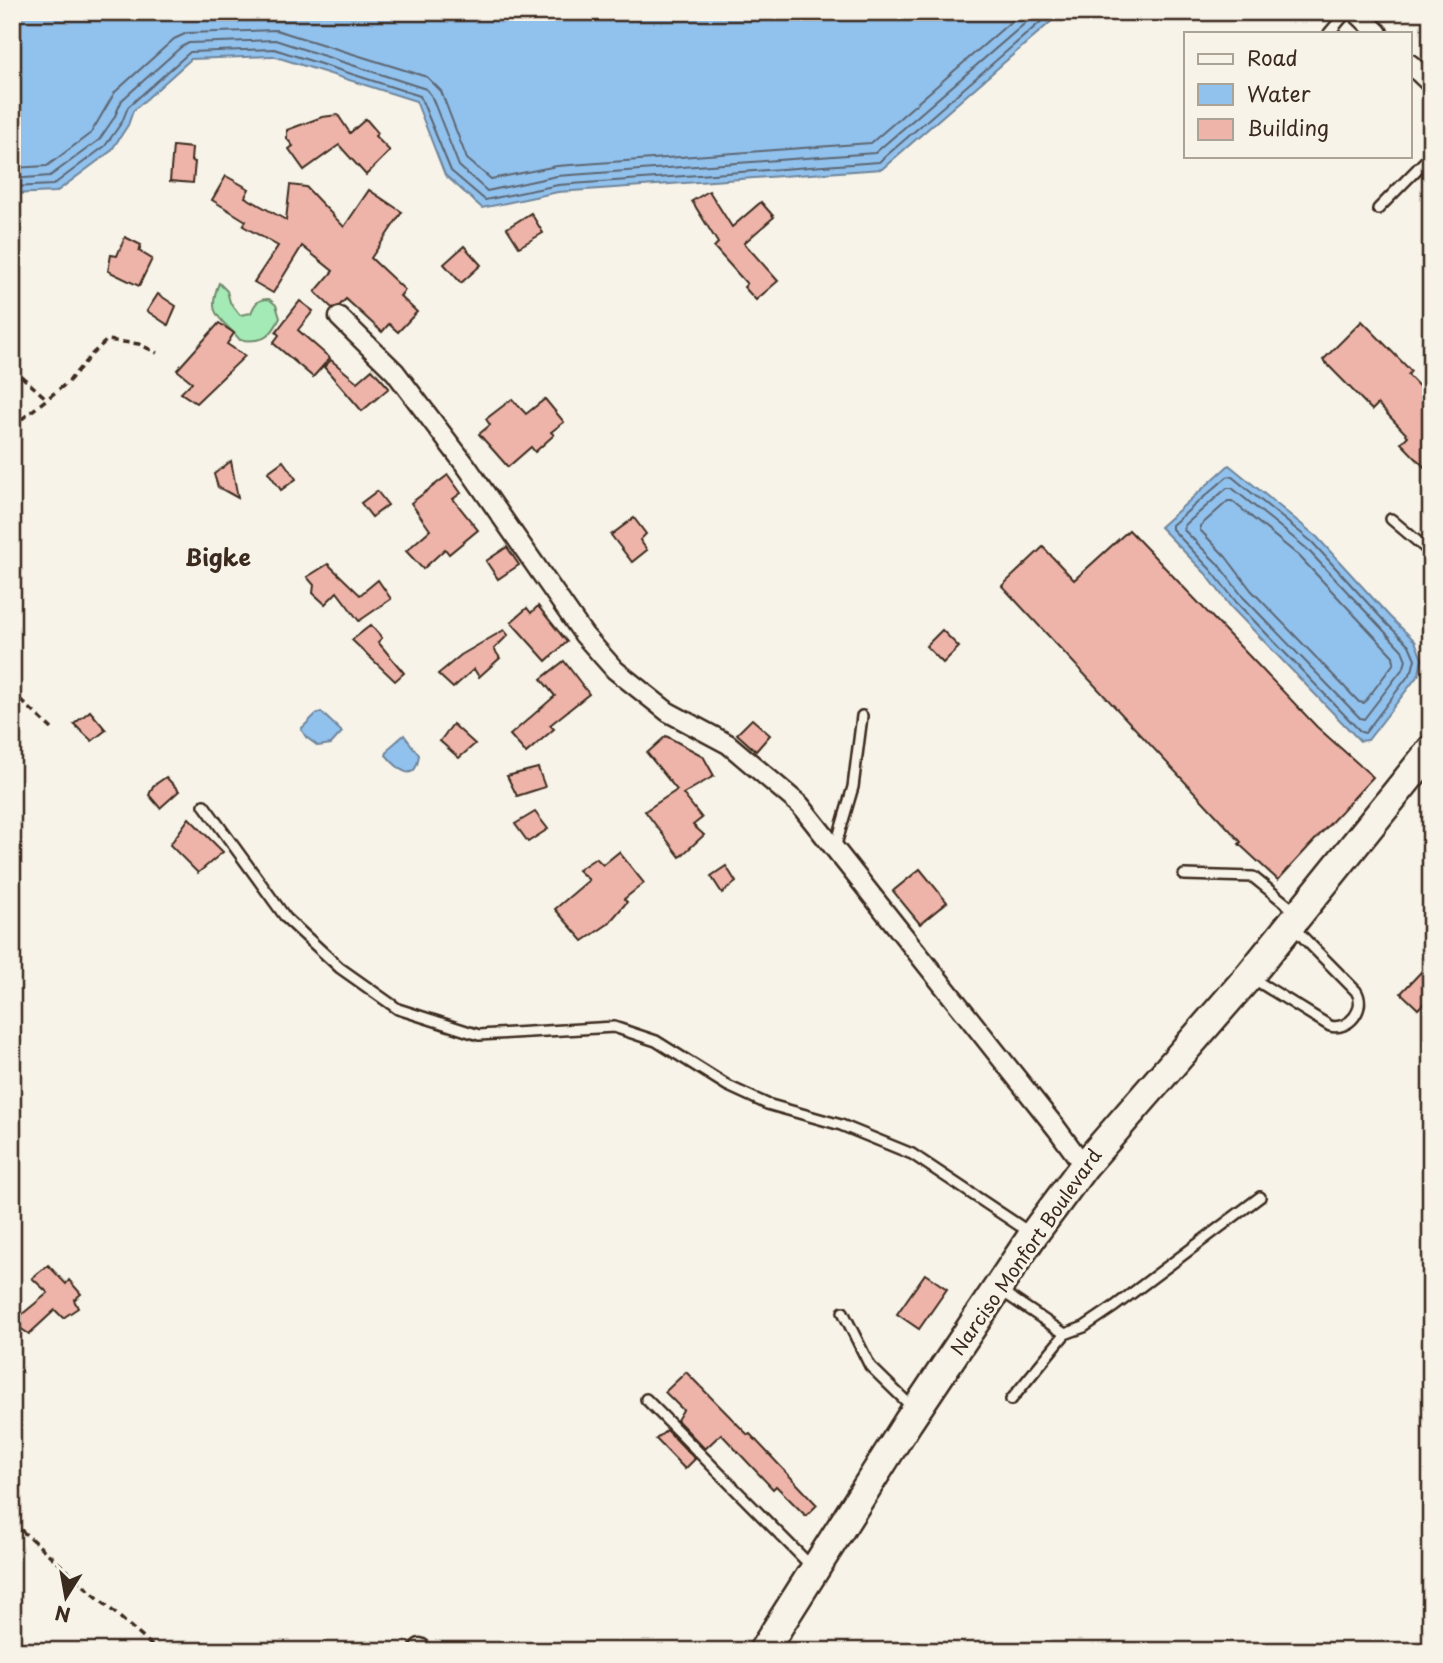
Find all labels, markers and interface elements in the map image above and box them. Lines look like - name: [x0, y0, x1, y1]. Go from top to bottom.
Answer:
- legend: [1184, 32, 1412, 158]
- text: Road: [1247, 41, 1298, 73]
- text: Water: [1247, 77, 1311, 109]
- text: Building: [1247, 111, 1329, 143]
- district label: Bigke: [185, 539, 251, 574]
- street label: Narciso Monfort Boulevard: [943, 1142, 1108, 1360]
- north arrow: [32, 1562, 102, 1632]
- text: N: [53, 1599, 73, 1630]

